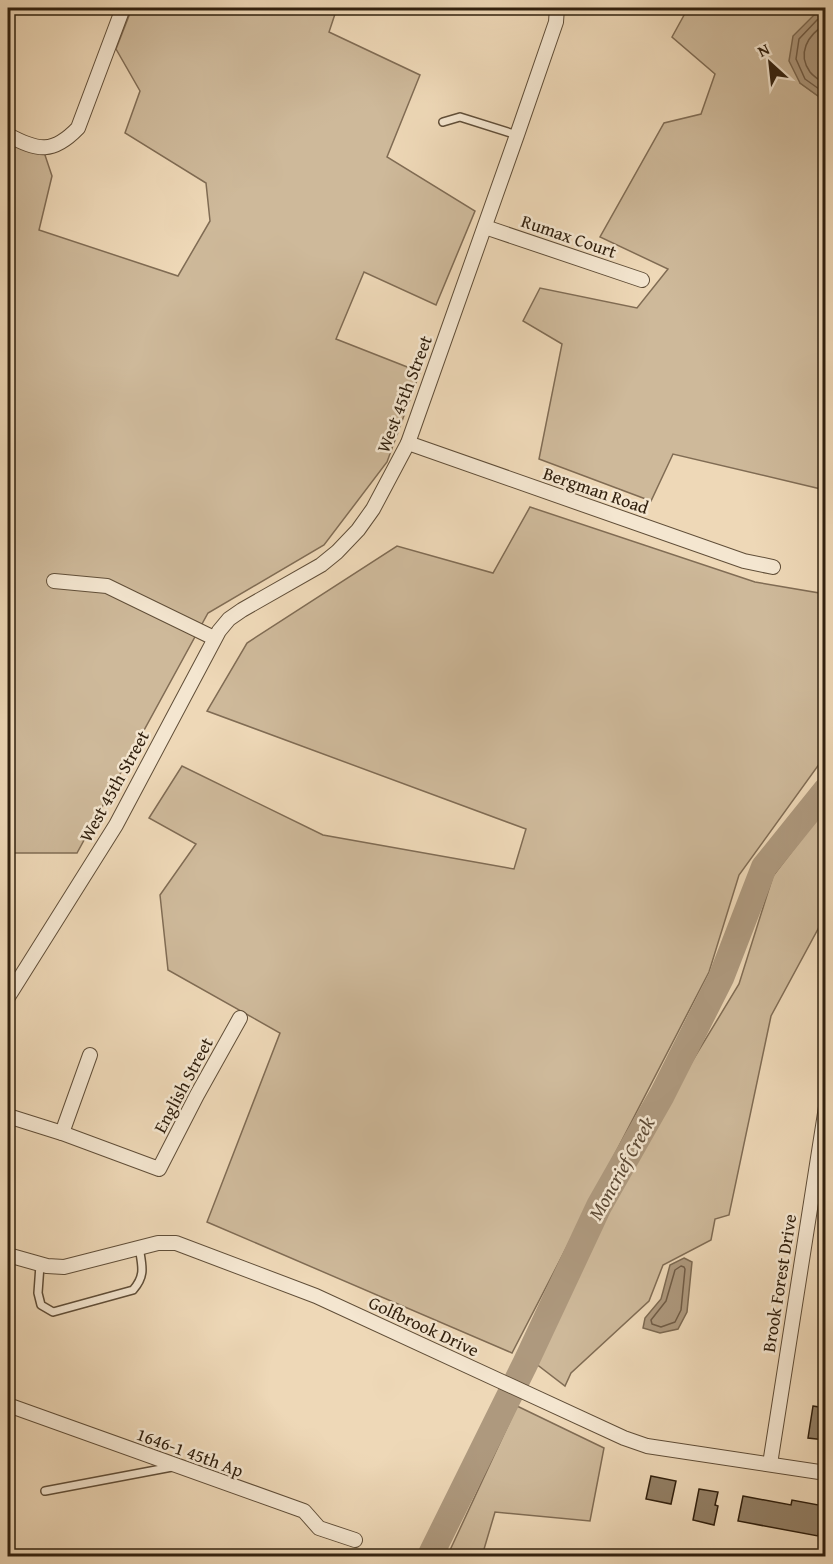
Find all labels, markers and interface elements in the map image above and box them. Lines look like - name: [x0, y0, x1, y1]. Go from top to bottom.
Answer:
- north arrow: [740, 33, 800, 93]
- text: N: [753, 36, 774, 63]
- street label: Rumax Court: [518, 207, 621, 265]
- street label: West 45th Street: [369, 331, 439, 457]
- street label: Bergman Road: [540, 459, 653, 521]
- street label: West 45th Street: [72, 725, 156, 847]
- street label: English Street: [146, 1032, 220, 1138]
- water label: Moncrief Creek: [581, 1110, 662, 1225]
- street label: Brook Forest Drive: [755, 1212, 803, 1354]
- street label: Golfbrook Drive: [364, 1289, 484, 1363]
- street label: 1646-1 45th Ap: [133, 1420, 247, 1484]

